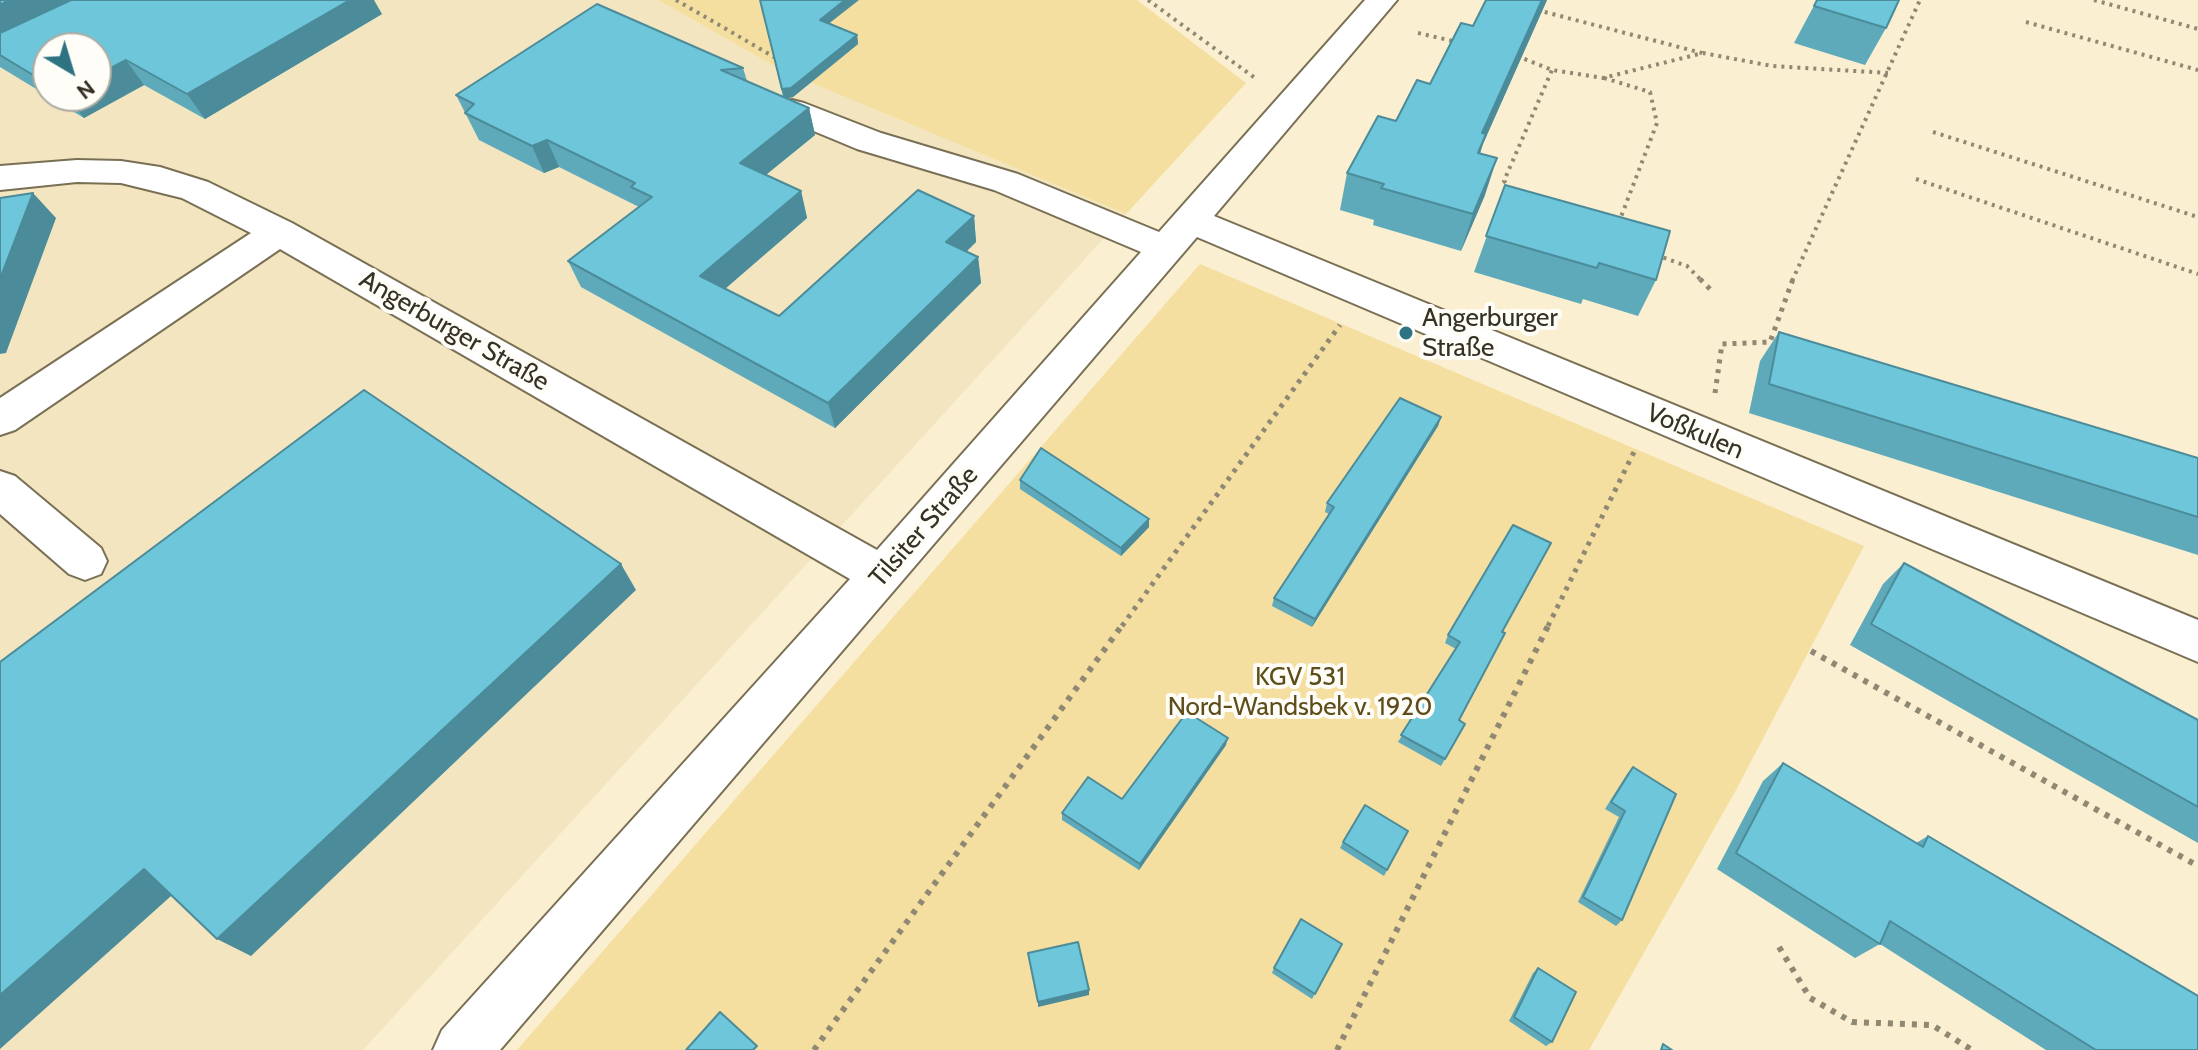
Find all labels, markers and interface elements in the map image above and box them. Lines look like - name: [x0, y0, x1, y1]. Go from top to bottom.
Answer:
- north arrow: [32, 32, 112, 112]
- text: N: [71, 74, 100, 105]
- street label: Angerburger Straße: [354, 264, 554, 398]
- place label: Angerburger Straße: [1422, 302, 1558, 364]
- marker: Angerburger Straße: [1397, 324, 1415, 342]
- street label: Voßkulen: [1642, 398, 1748, 466]
- street label: Tilsiter Straße: [863, 460, 985, 594]
- park label: KGV 531 Nord-Wandsbek v. 1920: [1168, 661, 1432, 722]

